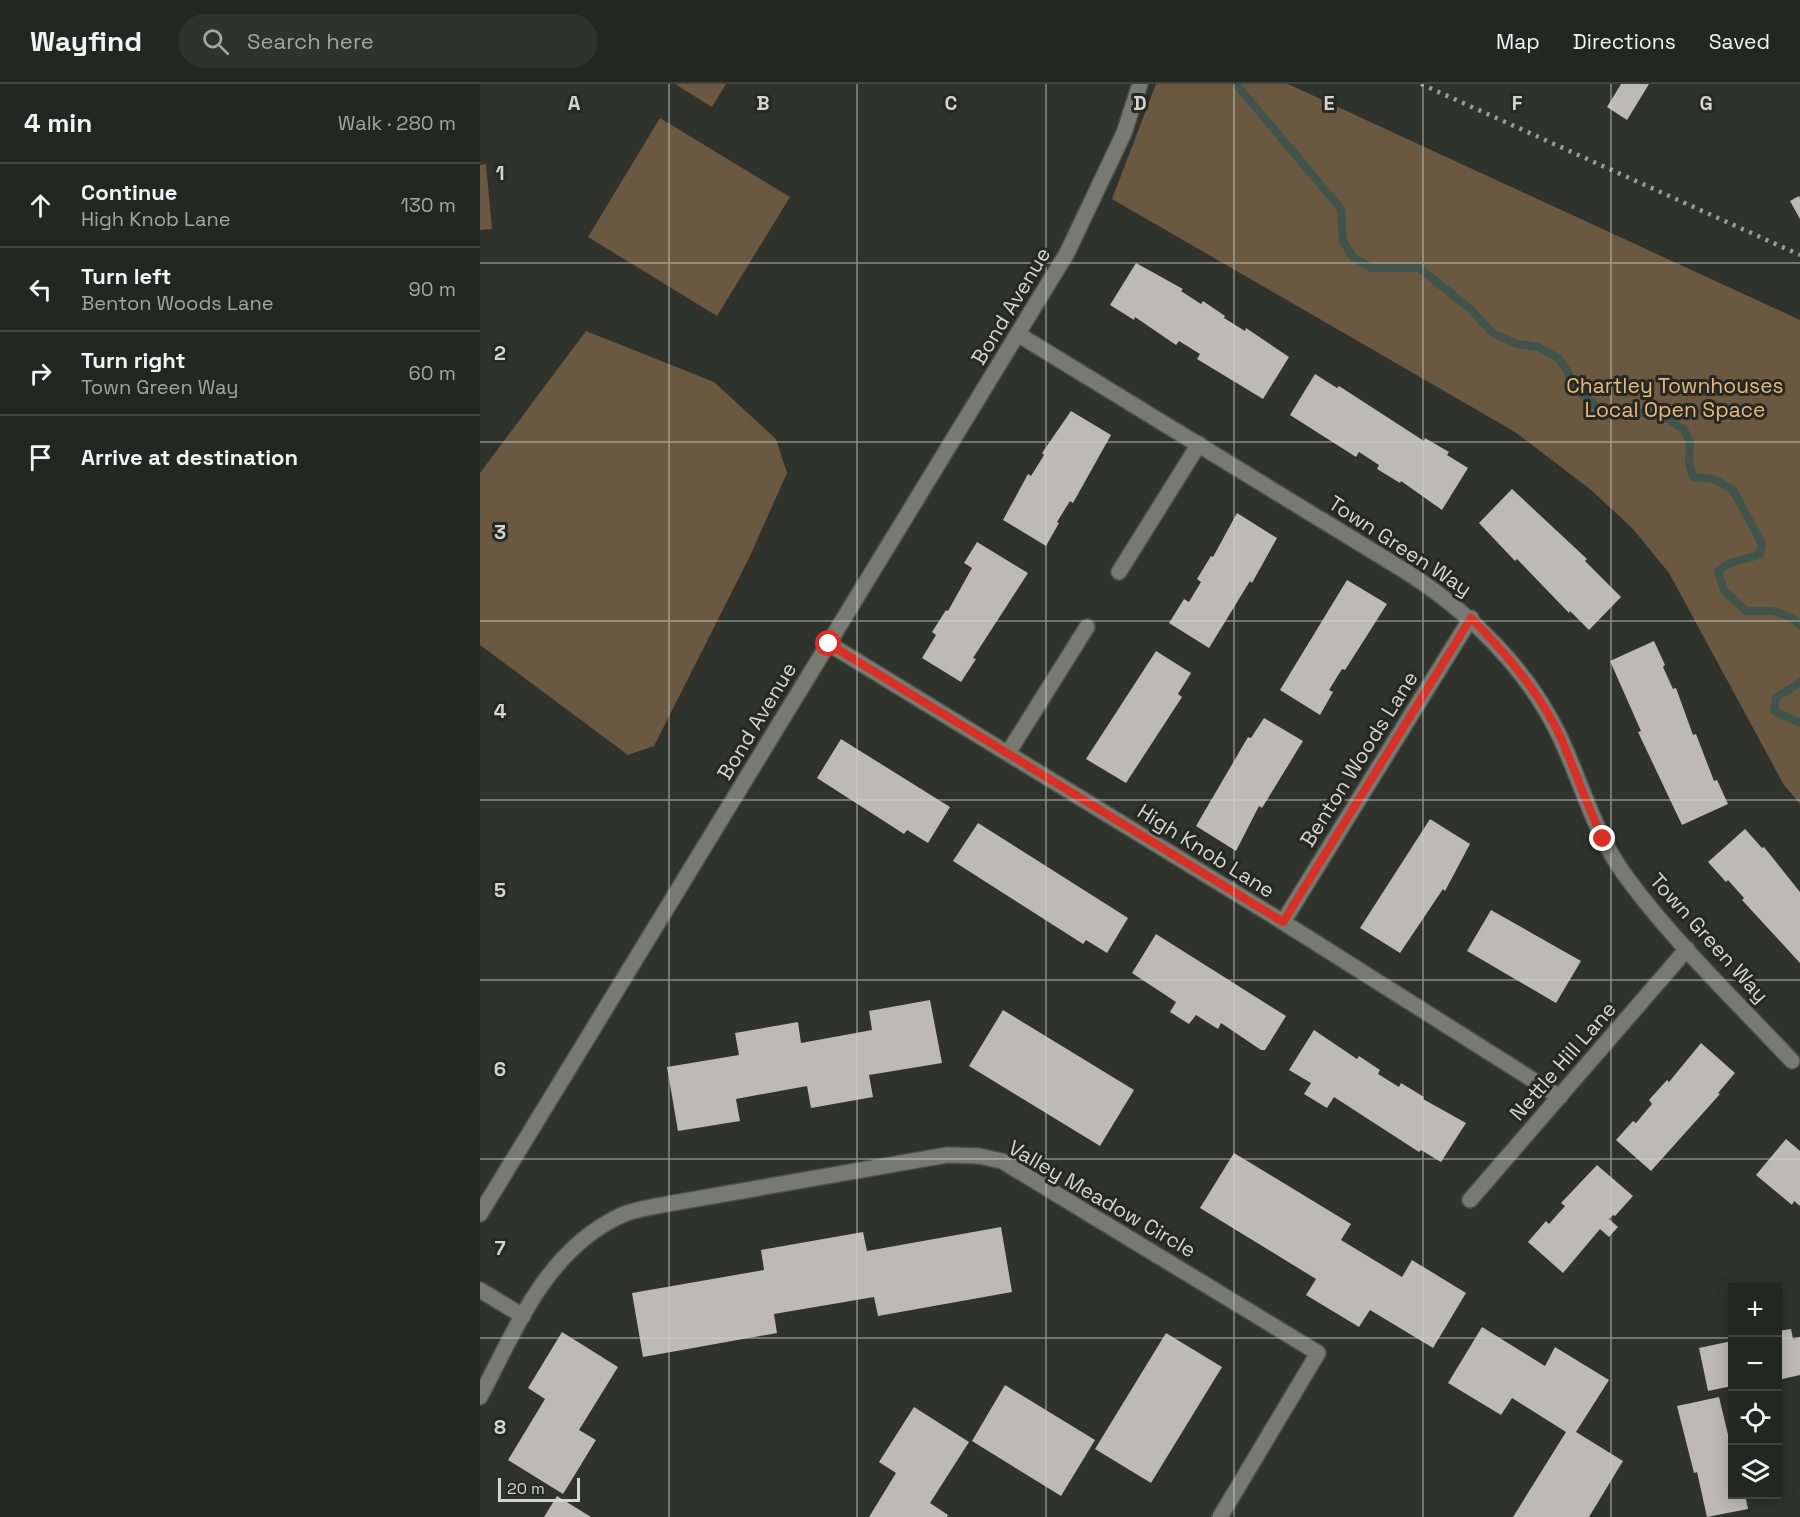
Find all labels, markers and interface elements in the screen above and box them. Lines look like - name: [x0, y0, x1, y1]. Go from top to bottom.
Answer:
- search box: [178, 14, 598, 68]
- text: Wayfind: [30, 23, 142, 59]
- icon: search: [199, 25, 232, 58]
- text: Search here: [247, 27, 374, 55]
- text: Map: [1496, 28, 1540, 55]
- text: Directions: [1573, 28, 1676, 55]
- text: Saved: [1709, 28, 1770, 55]
- text: A: [568, 90, 581, 116]
- text: B: [756, 90, 770, 116]
- text: C: [945, 90, 958, 116]
- text: D: [1133, 90, 1147, 116]
- text: E: [1323, 90, 1335, 116]
- text: F: [1512, 90, 1523, 116]
- text: G: [1699, 90, 1713, 116]
- text: 4 min: [24, 106, 92, 140]
- text: Walk · 280 m: [338, 110, 456, 136]
- text: 1: [495, 160, 505, 186]
- text: Continue: [81, 178, 177, 206]
- icon: ahead: [24, 189, 57, 222]
- text: 130 m: [400, 192, 456, 218]
- text: High Knob Lane: [81, 206, 231, 232]
- street label: Bond Avenue: [965, 242, 1056, 370]
- text: Turn left: [81, 262, 171, 290]
- icon: left: [24, 273, 57, 306]
- text: 90 m: [409, 276, 456, 302]
- text: Benton Woods Lane: [81, 290, 274, 316]
- text: 2: [494, 340, 506, 366]
- text: Turn right: [81, 346, 186, 374]
- icon: right: [24, 357, 57, 390]
- text: 60 m: [409, 360, 456, 386]
- park label: Chartley Townhouses Local Open Space: [1566, 372, 1784, 423]
- text: Town Green Way: [81, 374, 238, 400]
- icon: arrive: [24, 441, 57, 474]
- text: Arrive at destination: [81, 443, 298, 471]
- street label: Town Green Way: [1324, 489, 1477, 602]
- text: 3: [494, 519, 506, 545]
- route start: [815, 630, 841, 656]
- street label: Bond Avenue: [711, 657, 802, 785]
- street label: Benton Woods Lane: [1294, 666, 1424, 852]
- text: 4: [494, 698, 507, 724]
- street label: High Knob Lane: [1132, 797, 1280, 904]
- route end: [1589, 825, 1615, 851]
- street label: Town Green Way: [1644, 867, 1775, 1008]
- text: 5: [494, 877, 506, 903]
- street label: Nettle Hill Lane: [1503, 996, 1622, 1126]
- text: 6: [494, 1056, 506, 1082]
- street label: Valley Meadow Circle: [1003, 1134, 1201, 1263]
- text: 7: [494, 1235, 506, 1261]
- map controls: [1728, 1283, 1782, 1499]
- button: +: [1728, 1283, 1782, 1337]
- button: −: [1728, 1337, 1782, 1391]
- button: locate: [1728, 1391, 1782, 1445]
- text: 8: [494, 1414, 506, 1440]
- button: layers: [1728, 1445, 1782, 1499]
- scale bar: [498, 1475, 580, 1502]
- text: 20 m: [507, 1478, 545, 1499]

